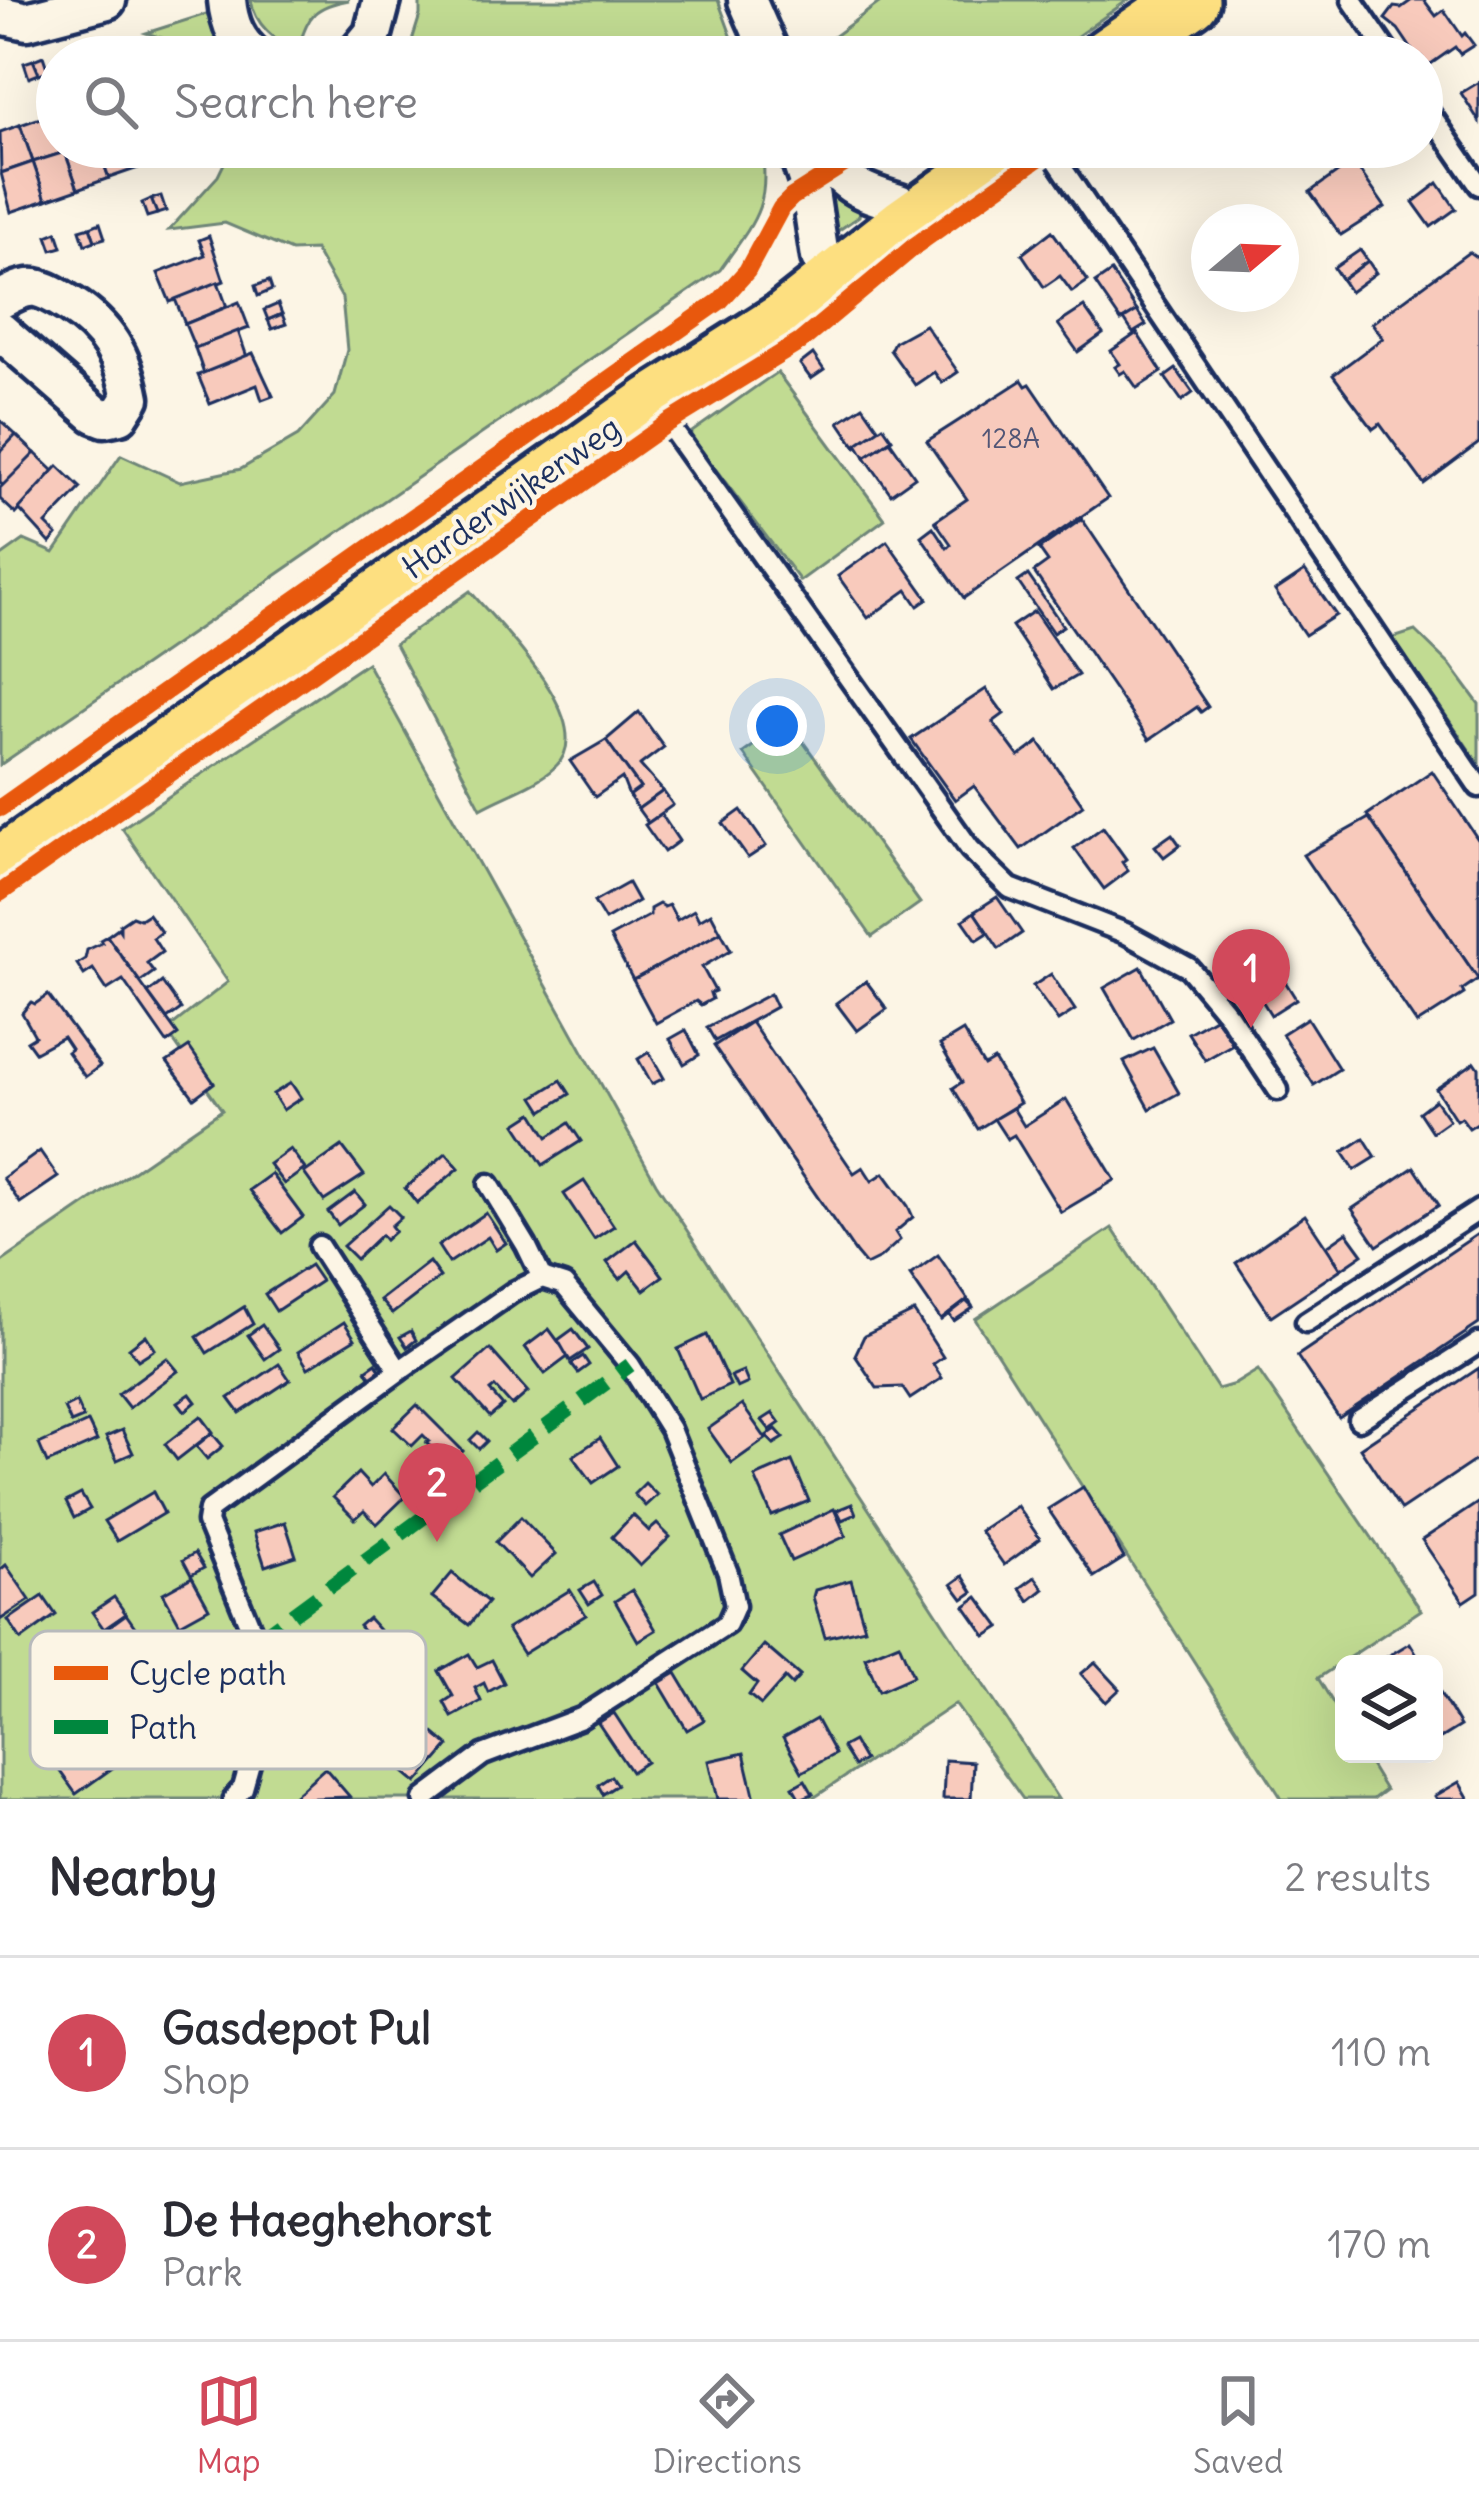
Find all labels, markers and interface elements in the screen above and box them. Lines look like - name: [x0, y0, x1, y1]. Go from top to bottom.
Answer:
- search box: [36, 36, 1443, 168]
- icon: search: [78, 69, 144, 135]
- text: Search here: [174, 74, 418, 130]
- north arrow: [1191, 204, 1299, 312]
- street label: Harderwijkerweg: [394, 406, 628, 588]
- house number: 128A: [982, 421, 1040, 455]
- your location: [747, 696, 807, 756]
- pin: 1: [1212, 929, 1290, 1028]
- pin: 2: [398, 1443, 476, 1542]
- legend: [30, 1631, 426, 1769]
- text: Cycle path: [129, 1652, 287, 1694]
- map controls: [1335, 1655, 1443, 1763]
- button: layers: [1335, 1655, 1443, 1763]
- text: Path: [129, 1706, 197, 1748]
- text: Nearby: [48, 1845, 217, 1909]
- text: 2 results: [1284, 1853, 1431, 1902]
- text: Gasdepot Pul: [162, 2000, 431, 2056]
- text: 1: [79, 2028, 95, 2077]
- text: 110 m: [1331, 2028, 1431, 2077]
- text: Shop: [162, 2056, 250, 2105]
- text: De Haeghehorst: [162, 2192, 492, 2248]
- text: 2: [76, 2220, 98, 2269]
- text: 170 m: [1327, 2220, 1431, 2269]
- text: Park: [162, 2248, 243, 2297]
- tab: Map: [196, 2368, 262, 2482]
- tab: Directions: [653, 2368, 802, 2482]
- tab: Saved: [1193, 2368, 1283, 2482]

